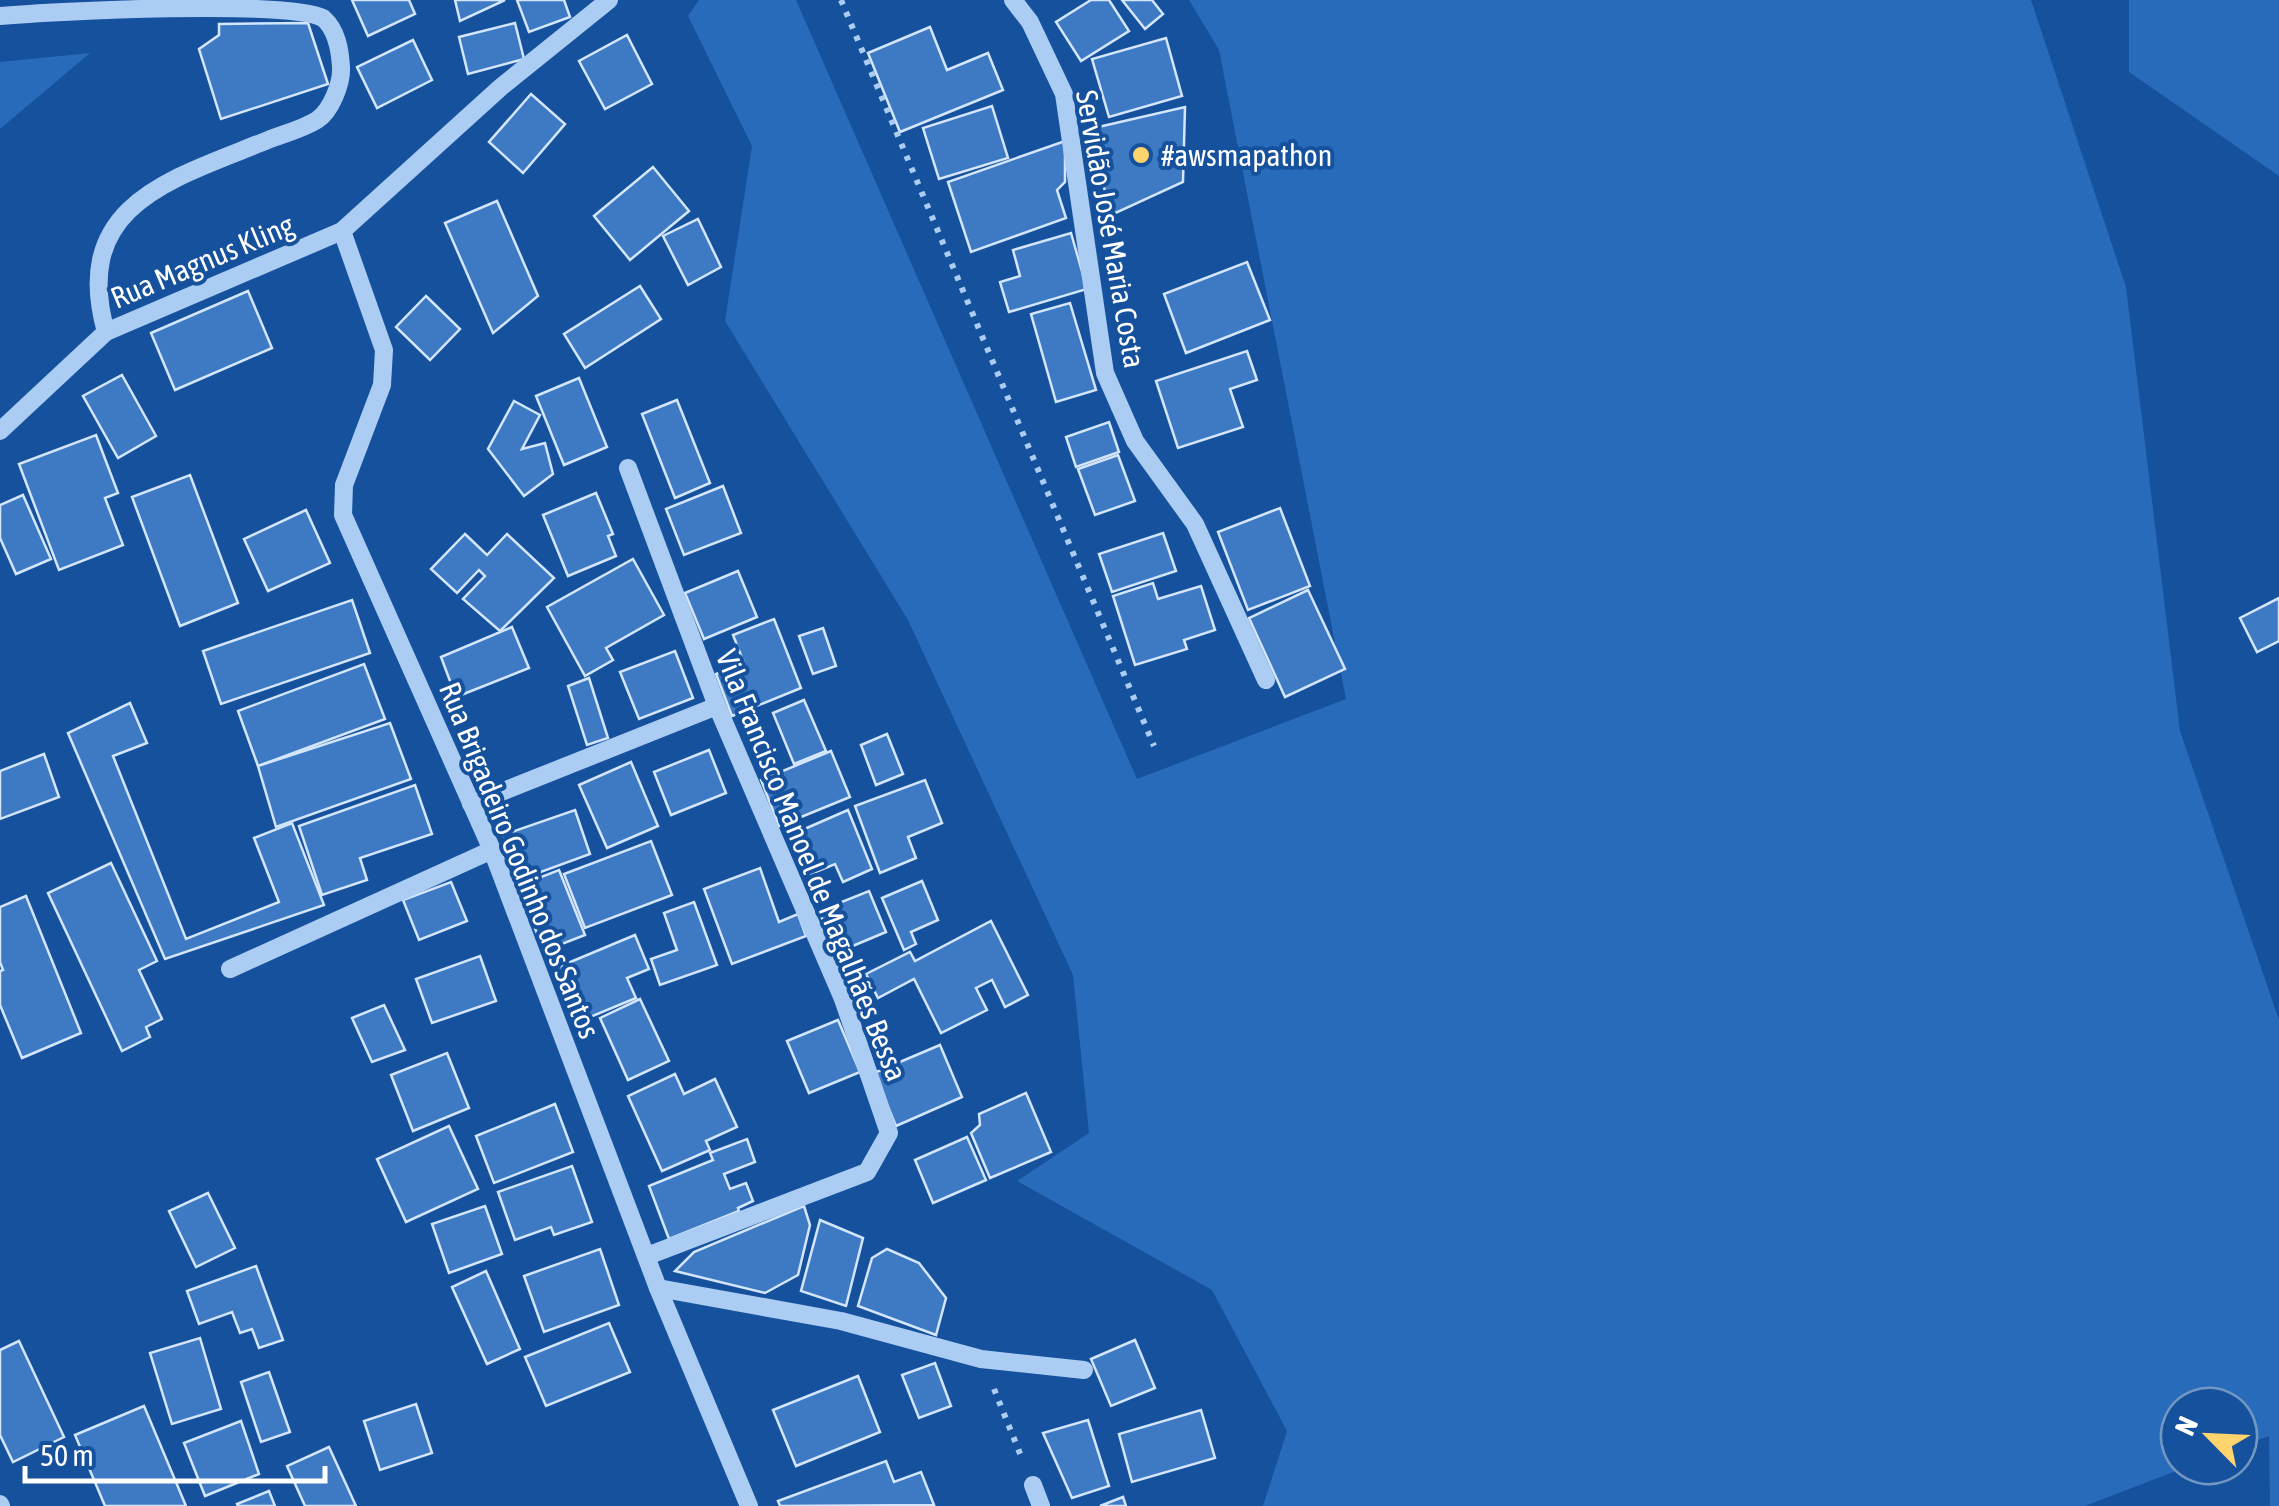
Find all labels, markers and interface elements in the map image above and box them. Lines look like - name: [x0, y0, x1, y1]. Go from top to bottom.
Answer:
- street label: Servidão José Maria Costa: [1070, 87, 1152, 371]
- place label: #awsmapathon: [1161, 138, 1332, 172]
- marker: #awsmapathon: [1130, 144, 1152, 166]
- street label: Rua Magnus Kling: [105, 207, 299, 315]
- street label: Vila Francisco Manoel de Magalhães Bessa: [710, 644, 914, 1086]
- street label: Rua Brigadeiro Godinho dos Santos: [433, 677, 607, 1043]
- north arrow: [2159, 1386, 2259, 1486]
- text: N: [2168, 1412, 2204, 1440]
- scale bar: [25, 1421, 325, 1483]
- text: 50 m: [40, 1438, 94, 1472]

